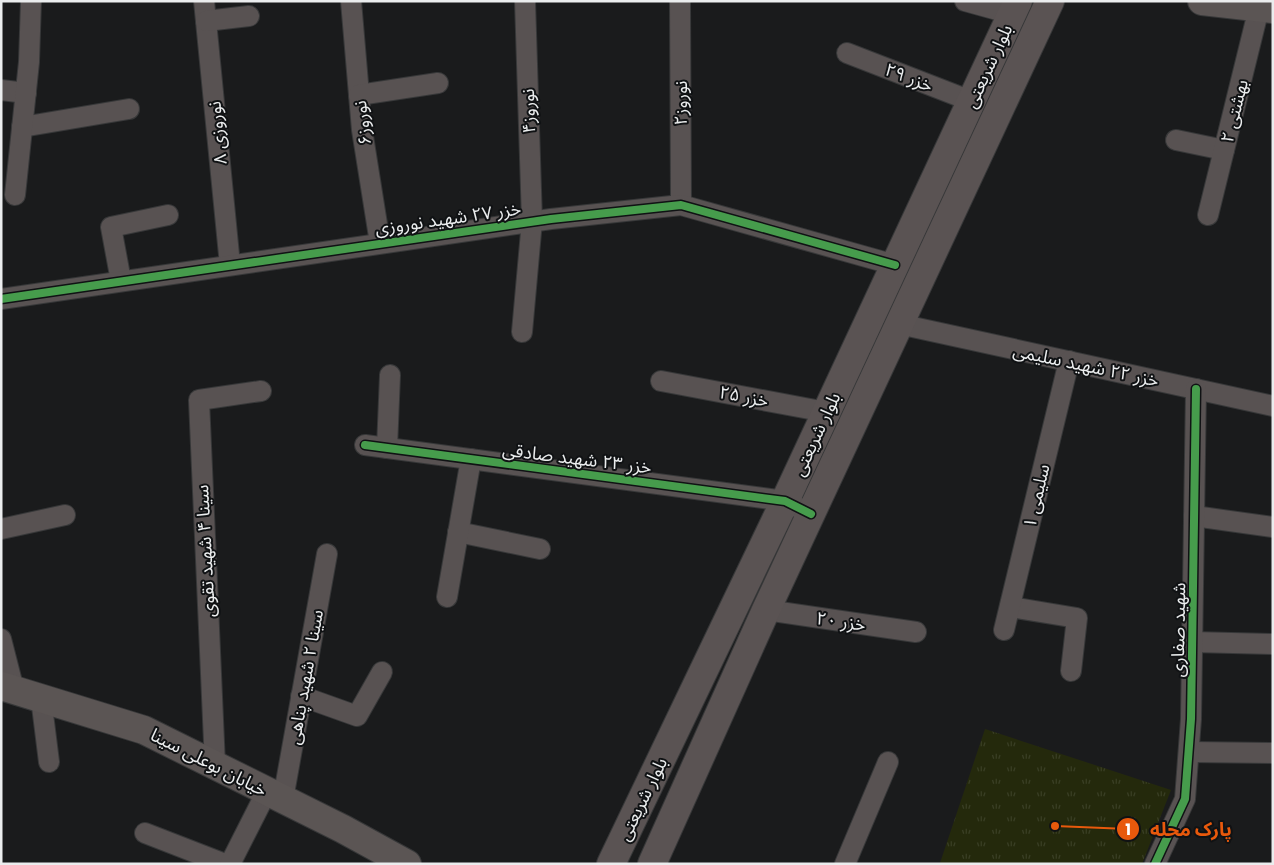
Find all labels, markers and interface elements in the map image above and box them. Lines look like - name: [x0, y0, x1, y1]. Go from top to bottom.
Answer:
- street label: بلوار شریعتی: [958, 20, 1018, 112]
- street label: خزر ۲۹: [881, 56, 937, 98]
- street label: بهشتی ۲: [1214, 77, 1254, 145]
- street label: نوروز۲: [668, 81, 693, 125]
- street label: نوروز۴: [515, 88, 541, 134]
- street label: نوروز۶: [347, 99, 377, 147]
- street label: نوروزی ۸: [201, 100, 233, 166]
- street label: خزر ۲۷ شهید نوروزی: [373, 195, 523, 241]
- street label: خزر ۲۲ شهید سلیمی: [1011, 337, 1161, 393]
- street label: خزر ۲۵: [717, 379, 771, 413]
- street label: بلوار شریعتی: [786, 388, 846, 480]
- street label: خزر ۲۳ شهید صادقی: [501, 436, 653, 480]
- street label: سلیمی ۱: [1017, 462, 1055, 530]
- street label: سینا ۴ شهید تقوی: [189, 484, 221, 618]
- street label: شهید صفاری: [1165, 582, 1191, 678]
- street label: خزر ۲۰: [815, 605, 867, 637]
- street label: سینا ۲ شهید پناهی: [281, 607, 329, 747]
- street label: خیابان بوعلی سینا: [146, 722, 272, 802]
- street label: بلوار شریعتی: [611, 753, 673, 845]
- callout: پارک محله: [1116, 812, 1242, 846]
- text: پارک محله: [1150, 816, 1232, 843]
- text: 1: [1125, 819, 1131, 840]

